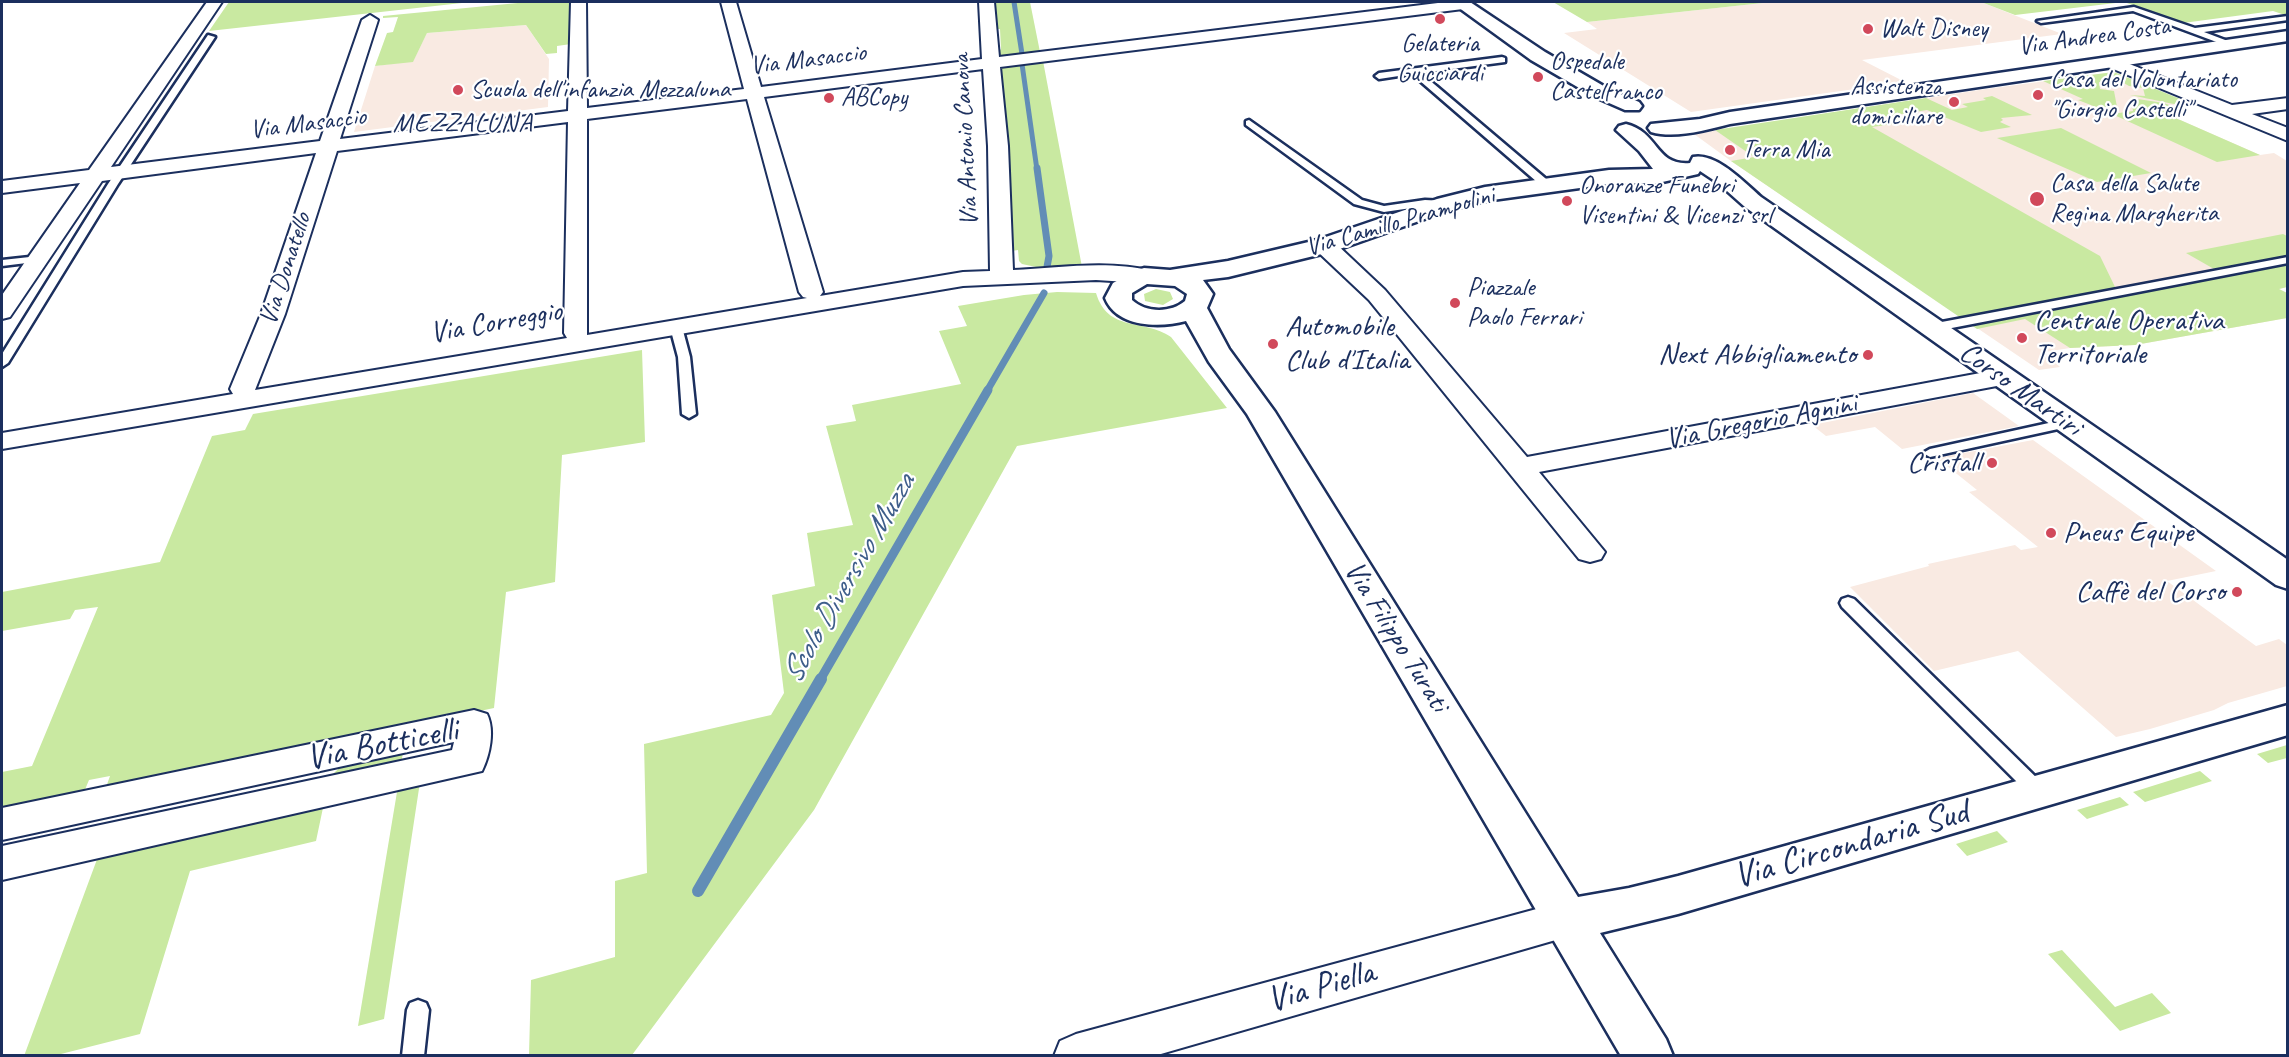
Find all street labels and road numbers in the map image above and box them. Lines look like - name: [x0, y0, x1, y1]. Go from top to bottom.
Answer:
- street label: Via Andrea Costa: [2016, 11, 2172, 63]
- street label: Via Masaccio: [748, 37, 868, 83]
- street label: Via Antonio Canova: [946, 53, 986, 227]
- street label: Via Masaccio: [248, 101, 368, 147]
- street label: Via Camillo Prampolini: [1302, 180, 1498, 264]
- street label: Via Donatello: [253, 209, 319, 329]
- street label: Via Correggio: [427, 294, 565, 352]
- street label: Corso Martiri: [1952, 335, 2088, 445]
- street label: Via Gregorio Agnini: [1662, 386, 1860, 458]
- street label: Via Filippo Turati: [1335, 555, 1457, 719]
- street label: Via Botticelli: [303, 709, 461, 781]
- street label: Via Circondaria Sud: [1729, 791, 1973, 899]
- street label: Via Piella: [1262, 951, 1380, 1023]

